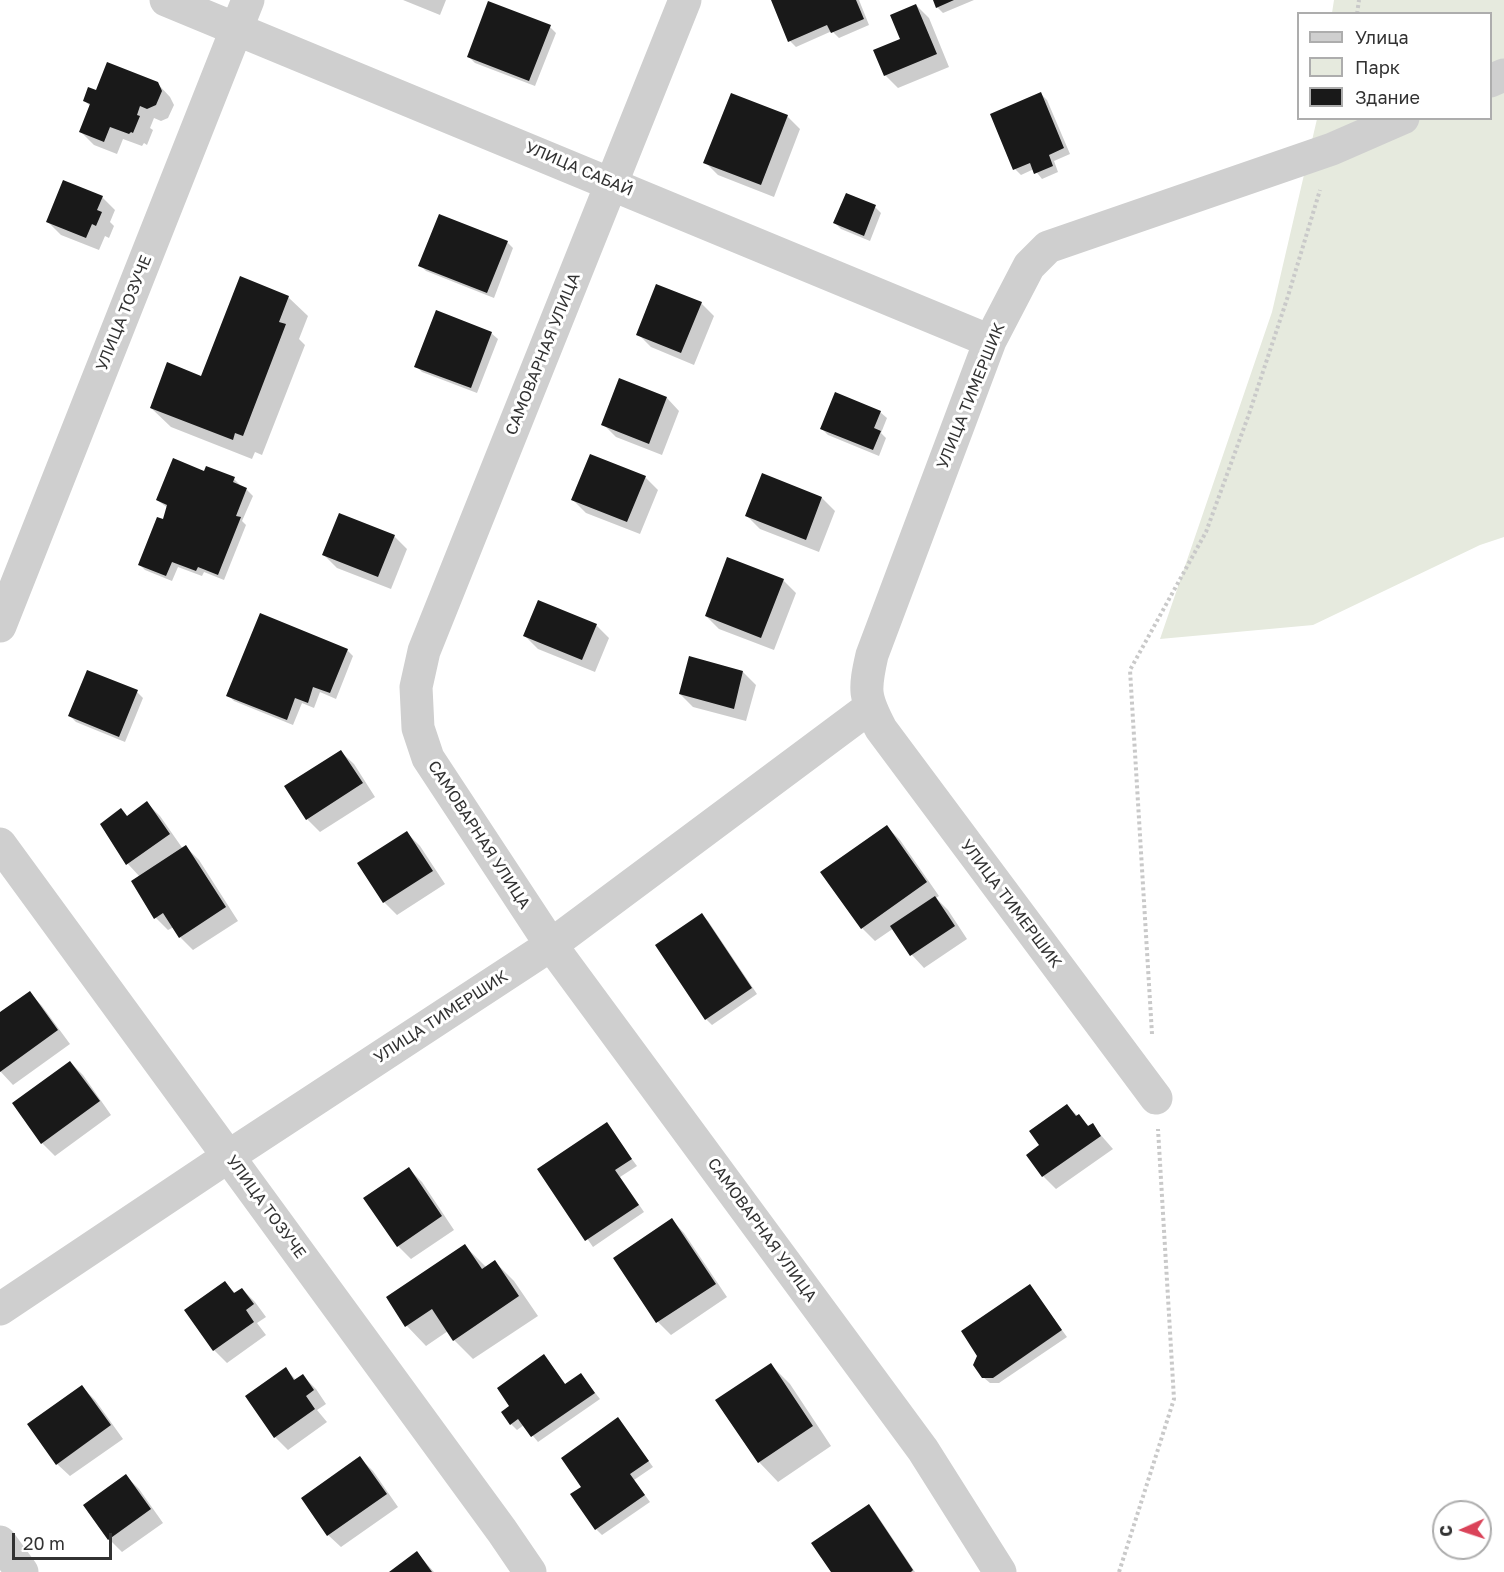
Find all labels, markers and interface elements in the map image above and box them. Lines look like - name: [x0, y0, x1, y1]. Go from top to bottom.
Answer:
- legend: [1297, 12, 1492, 120]
- text: Улица: [1355, 26, 1409, 48]
- text: Парк: [1355, 56, 1400, 78]
- text: Здание: [1355, 86, 1420, 108]
- street label: УЛИЦА САБАЙ: [522, 138, 636, 200]
- street label: УЛИЦА ТОЗУЧЕ: [92, 252, 156, 374]
- street label: САМОВАРНАЯ УЛИЦА: [502, 270, 584, 438]
- street label: УЛИЦА ТИМЕРШИК: [933, 320, 1009, 472]
- street label: САМОВАРНАЯ УЛИЦА: [424, 757, 534, 913]
- street label: УЛИЦА ТИМЕРШИК: [956, 836, 1066, 972]
- street label: УЛИЦА ТИМЕРШИК: [370, 967, 512, 1067]
- street label: УЛИЦА ТОЗУЧЕ: [222, 1152, 310, 1262]
- street label: САМОВАРНАЯ УЛИЦА: [703, 1154, 821, 1306]
- north arrow: [1432, 1500, 1492, 1560]
- scale bar: [15, 1521, 116, 1559]
- text: С: [1436, 1525, 1456, 1537]
- text: 20 m: [23, 1532, 65, 1554]

